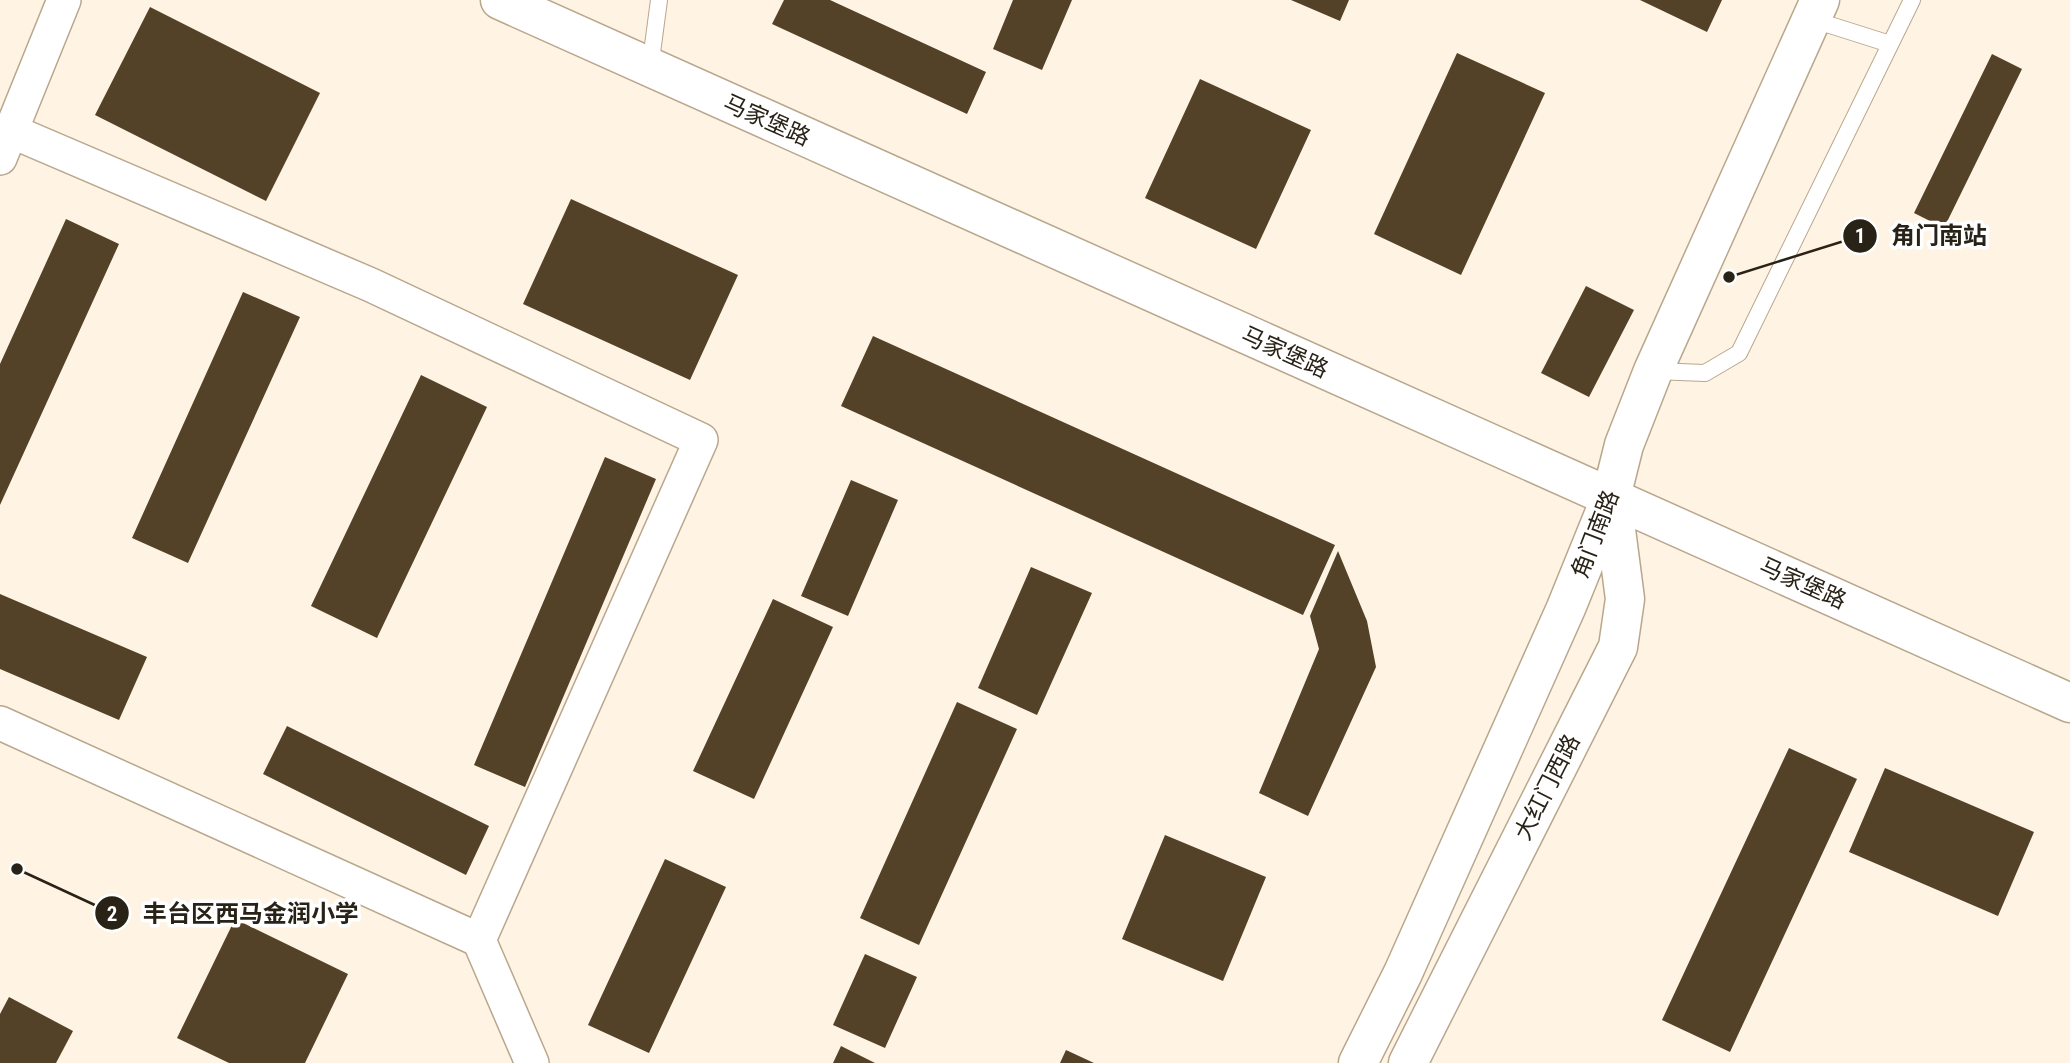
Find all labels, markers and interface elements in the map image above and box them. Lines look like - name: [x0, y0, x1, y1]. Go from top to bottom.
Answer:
- street label: 马家堡路: [719, 89, 814, 151]
- callout: 角门南站: [1842, 213, 2001, 258]
- text: 角门南站: [1891, 222, 1987, 250]
- text: 1: [1855, 224, 1865, 248]
- street label: 马家堡路: [1237, 321, 1332, 383]
- street label: 角门南路: [1566, 486, 1625, 582]
- street label: 马家堡路: [1755, 552, 1850, 614]
- street label: 大红门西路: [1509, 730, 1586, 845]
- callout: 丰台区西马金润小学: [94, 891, 373, 936]
- text: 丰台区西马金润小学: [143, 900, 359, 928]
- text: 2: [107, 902, 117, 926]

